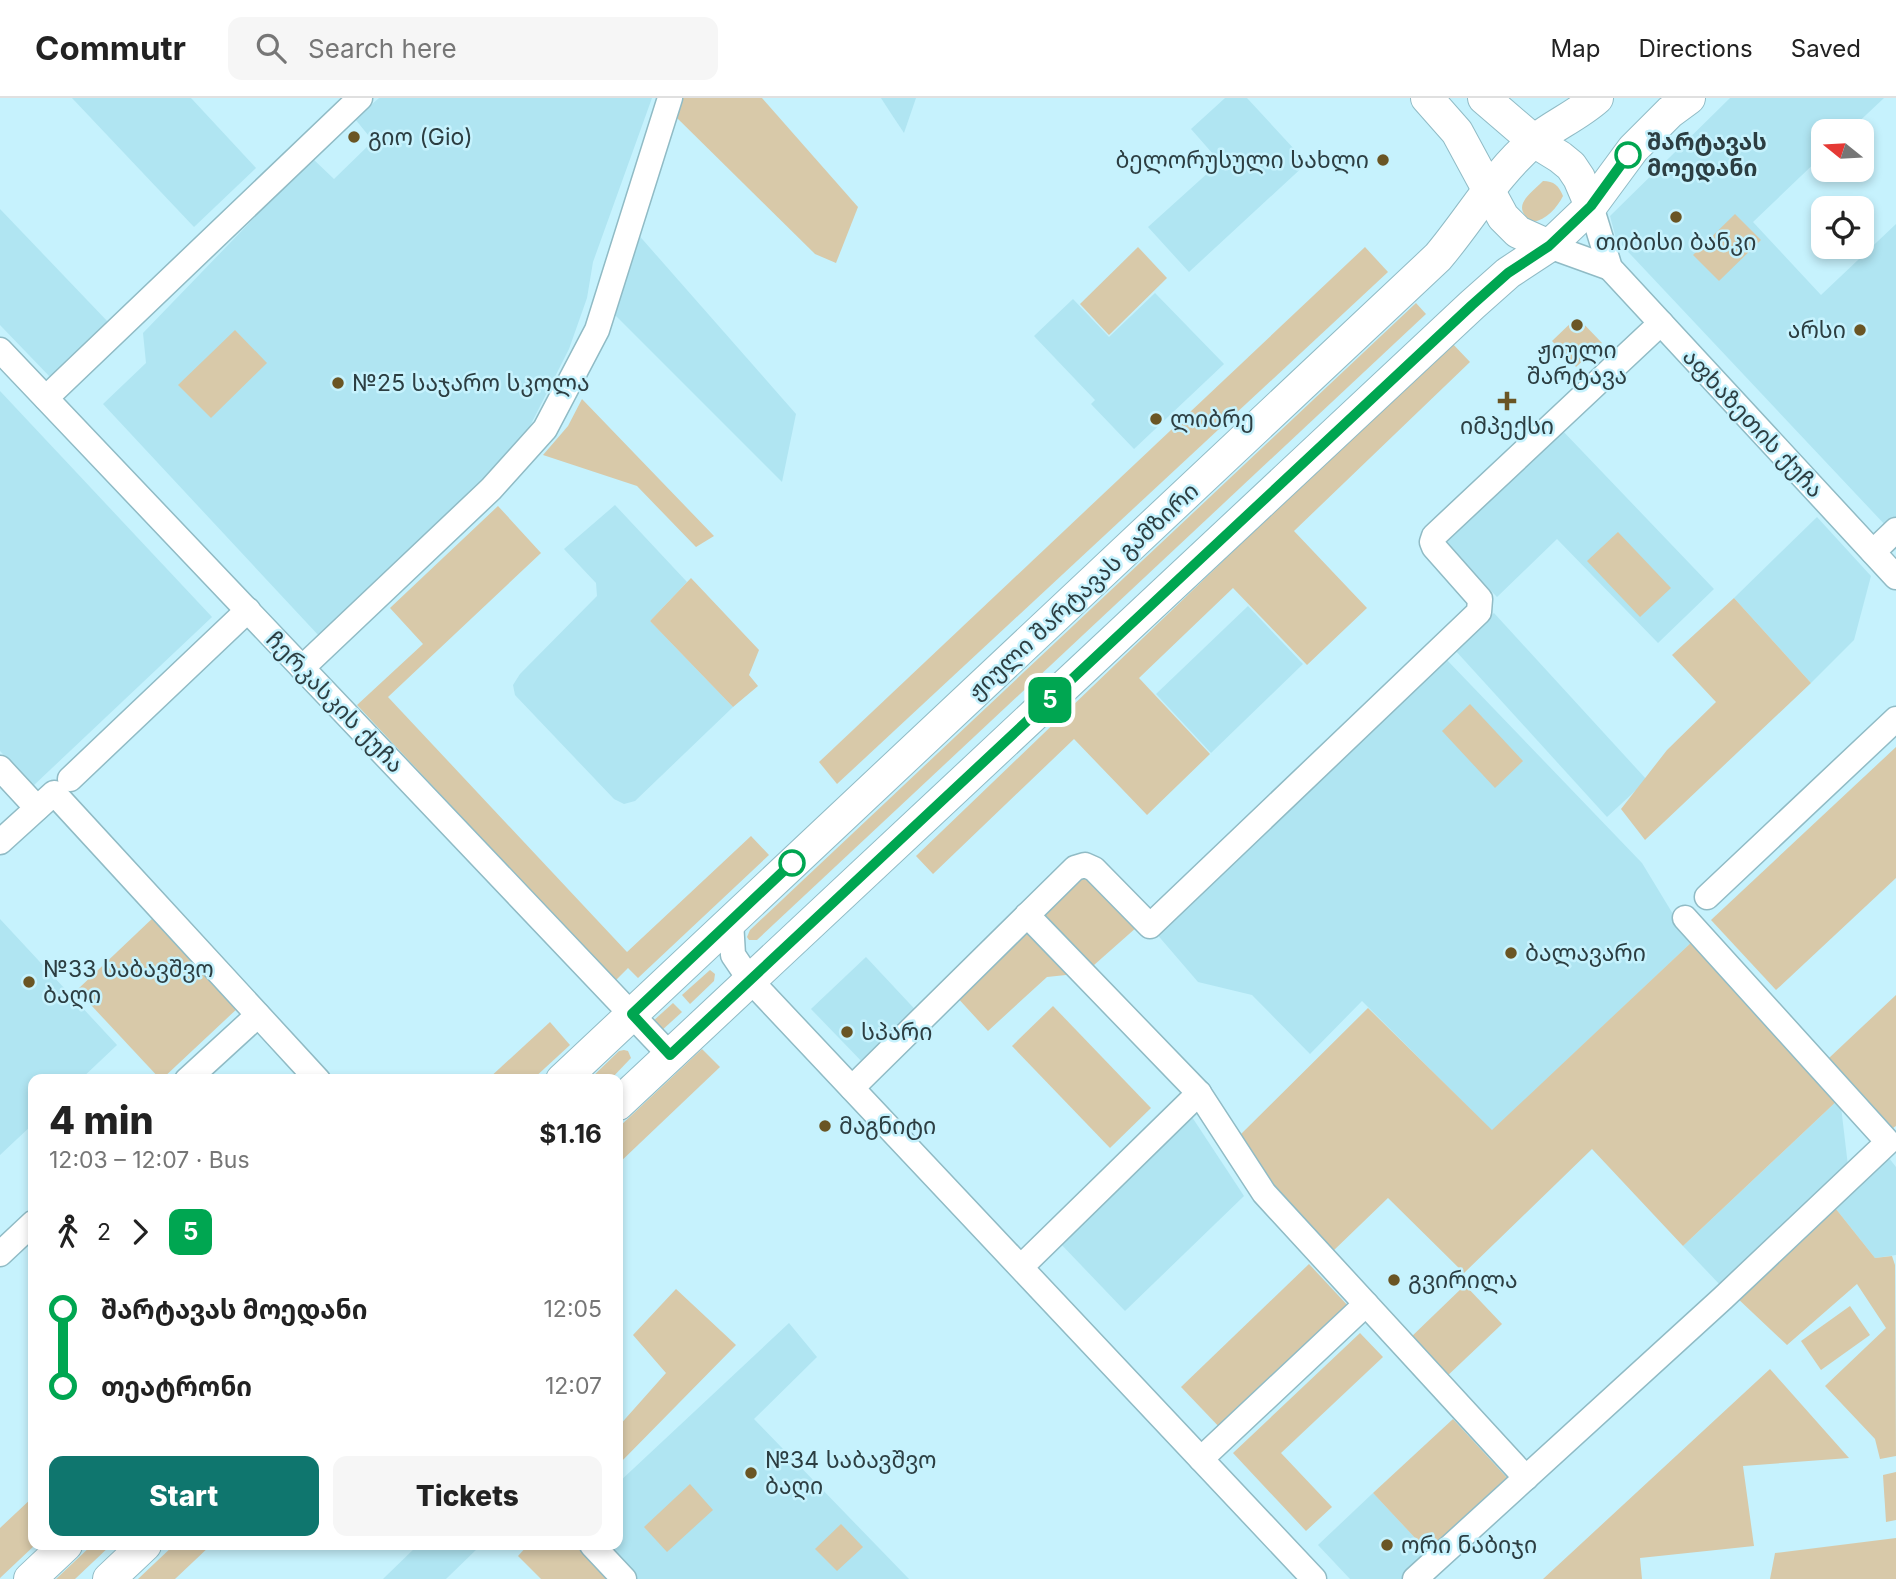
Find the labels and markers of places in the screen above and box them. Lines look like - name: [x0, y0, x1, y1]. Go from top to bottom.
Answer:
- place label: გიო (Gio): [368, 123, 473, 151]
- place label: შარტავას მოედანი: [1647, 128, 1767, 183]
- marker: გიო (Gio): [346, 129, 362, 145]
- marker: შარტავას მოედანი: [1615, 142, 1641, 168]
- place label: ბელორუსული სახლი: [1116, 146, 1369, 174]
- marker: ბელორუსული სახლი: [1375, 152, 1391, 168]
- marker: თიბისი ბანკი: [1668, 209, 1684, 225]
- place label: თიბისი ბანკი: [1596, 228, 1756, 256]
- place label: არსი: [1788, 316, 1846, 344]
- marker: ჟიული შარტავა: [1569, 317, 1585, 333]
- marker: არსი: [1852, 322, 1868, 338]
- place label: ჟიული შარტავა: [1527, 336, 1627, 390]
- place label: №25 საჯარო სკოლა: [352, 369, 590, 397]
- marker: №25 საჯარო სკოლა: [330, 375, 346, 391]
- marker: იმპექსი: [1499, 393, 1515, 409]
- place label: ლიბრე: [1170, 405, 1254, 433]
- marker: ლიბრე: [1148, 411, 1164, 427]
- place label: იმპექსი: [1460, 412, 1554, 440]
- unlabelled marker: [779, 850, 805, 876]
- place label: ბალავარი: [1525, 939, 1646, 967]
- marker: ბალავარი: [1503, 945, 1519, 961]
- place label: №33 საბავშვო ბაღი: [43, 955, 214, 1009]
- marker: №33 საბავშვო ბაღი: [21, 974, 37, 990]
- place label: სპარი: [861, 1018, 932, 1046]
- marker: სპარი: [839, 1024, 855, 1040]
- place label: მაგნიტი: [839, 1112, 936, 1140]
- marker: მაგნიტი: [817, 1118, 833, 1134]
- place label: გვირილა: [1408, 1266, 1518, 1294]
- marker: გვირილა: [1386, 1272, 1402, 1288]
- place label: №34 საბავშვო ბაღი: [765, 1446, 937, 1500]
- marker: №34 საბავშვო ბაღი: [743, 1465, 759, 1481]
- place label: ორი ნაბიჯი: [1401, 1531, 1537, 1559]
- marker: ორი ნაბიჯი: [1379, 1537, 1395, 1553]

